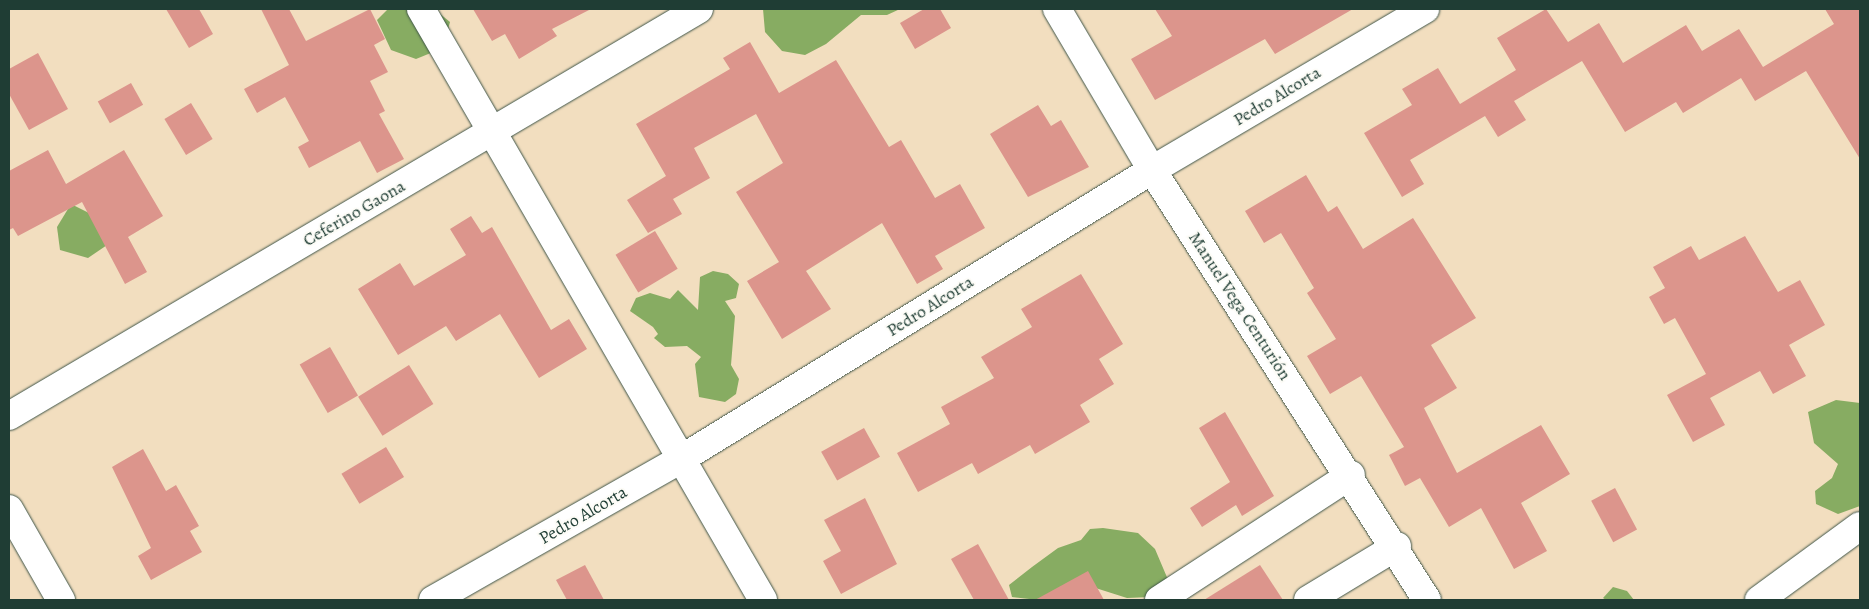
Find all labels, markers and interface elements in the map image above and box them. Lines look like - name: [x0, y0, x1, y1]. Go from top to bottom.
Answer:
- street label: Pedro Alcorta: [1229, 61, 1325, 131]
- street label: Ceferino Gaona: [299, 175, 409, 251]
- street label: Manuel Vega Centurión: [1184, 228, 1296, 384]
- street label: Pedro Alcorta: [883, 271, 977, 341]
- street label: Pedro Alcorta: [535, 481, 631, 549]

